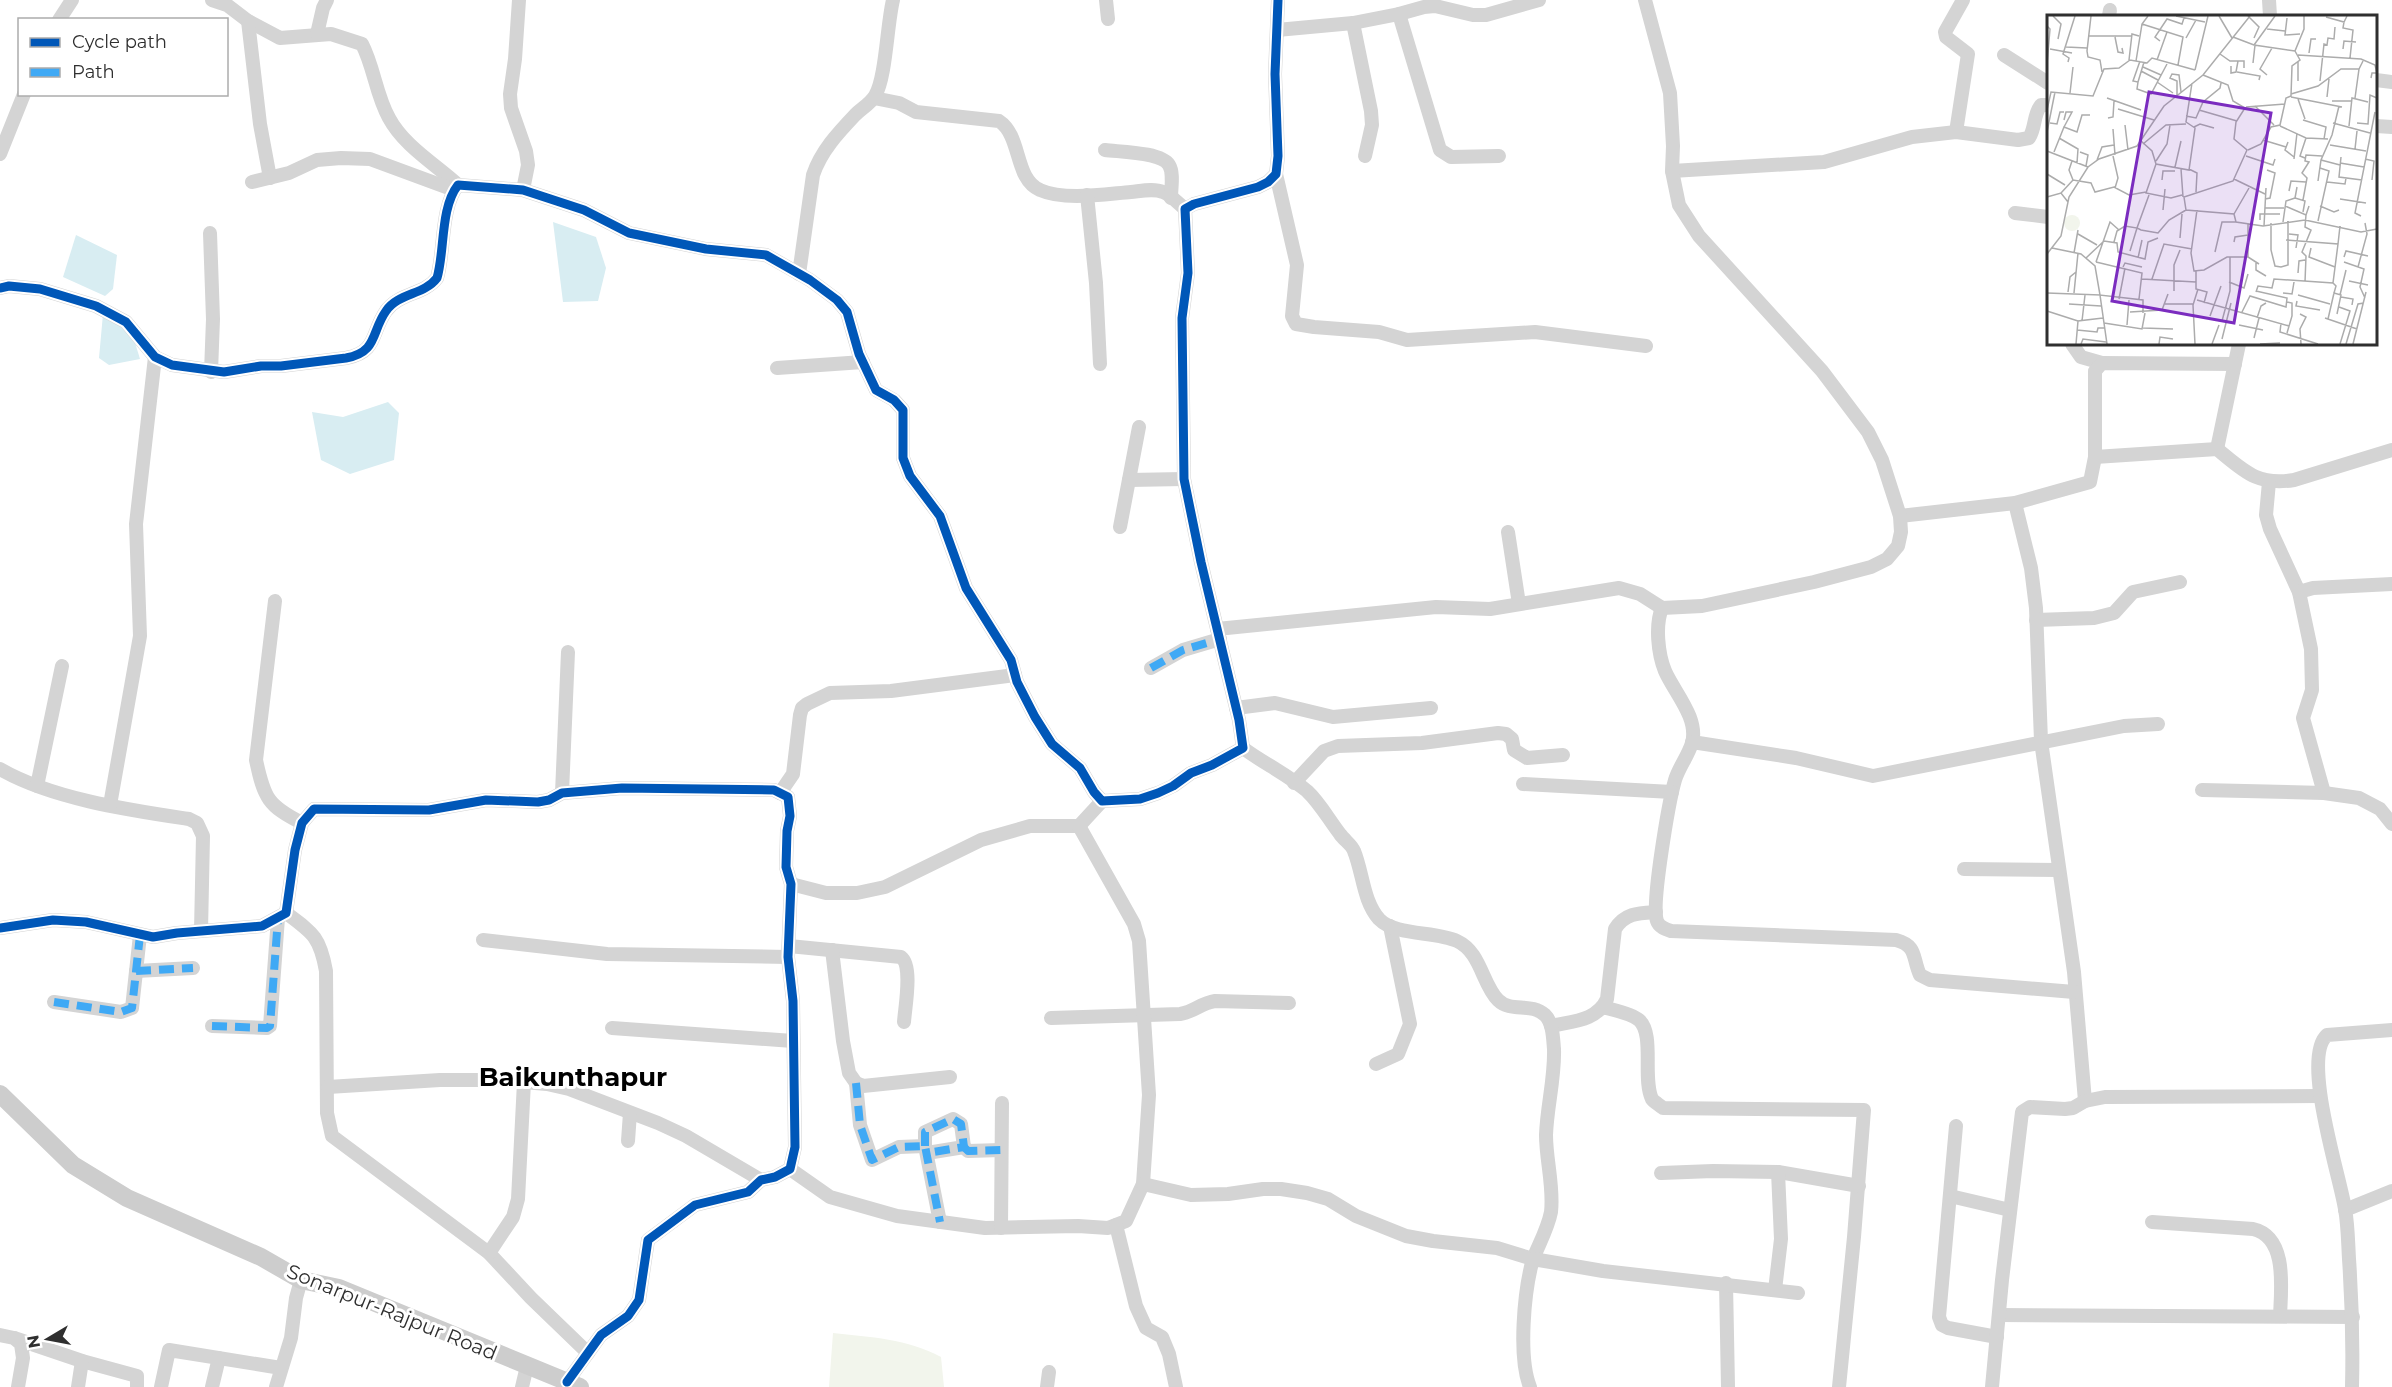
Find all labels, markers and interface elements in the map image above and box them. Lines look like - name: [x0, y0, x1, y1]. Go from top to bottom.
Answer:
- inset map: [2047, 15, 2377, 345]
- legend: [18, 18, 228, 96]
- text: Cycle path: [72, 31, 167, 53]
- text: Path: [72, 61, 115, 83]
- district label: Baikunthapur: [479, 1061, 667, 1093]
- street label: Sonarpur-Rajpur Road: [283, 1259, 501, 1365]
- north arrow: [18, 1309, 78, 1369]
- text: N: [23, 1333, 44, 1350]

